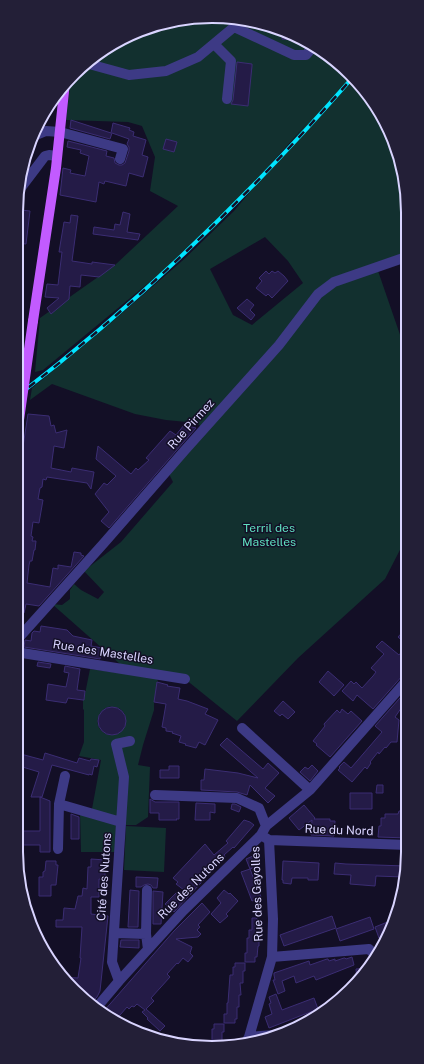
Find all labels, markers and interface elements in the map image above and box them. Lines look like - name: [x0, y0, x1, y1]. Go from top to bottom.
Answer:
- street label: Rue Pirmez: [165, 396, 217, 452]
- park label: Terril des Mastelles: [242, 521, 296, 549]
- street label: Rue des Mastelles: [52, 637, 154, 667]
- street label: Rue du Nord: [304, 822, 374, 838]
- street label: Cité des Nutons: [94, 832, 114, 922]
- street label: Rue des Gayolles: [248, 846, 266, 942]
- street label: Rue des Nutons: [155, 850, 227, 922]

